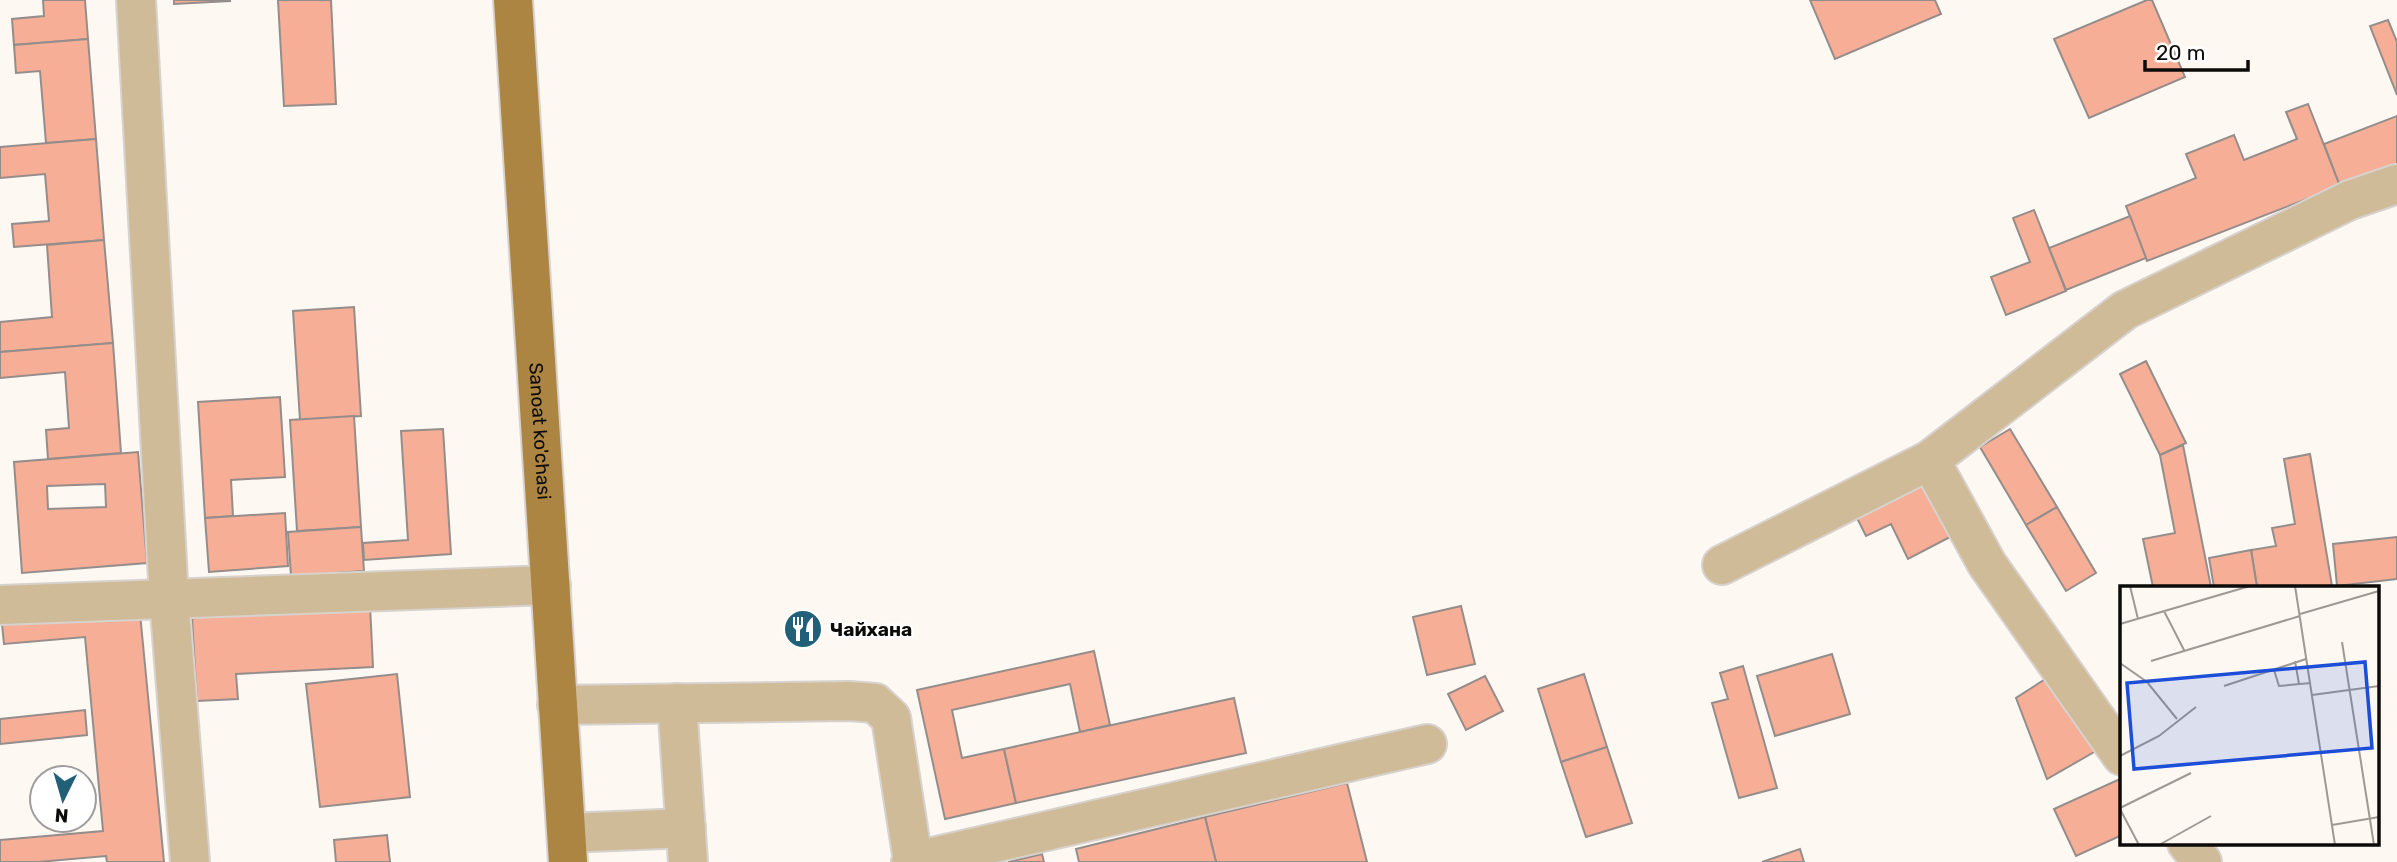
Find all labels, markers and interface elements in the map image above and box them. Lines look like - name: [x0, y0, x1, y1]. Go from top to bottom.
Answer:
- scale bar: [2145, 28, 2248, 72]
- text: 20 m: [2156, 40, 2205, 65]
- street label: Sanoat ko'chasi: [525, 362, 556, 500]
- inset map: [2120, 586, 2380, 844]
- restaurant icon: Чайхана: [782, 608, 824, 650]
- place label: Чайхана: [830, 618, 912, 641]
- north arrow: [28, 764, 98, 834]
- text: N: [54, 803, 69, 827]

